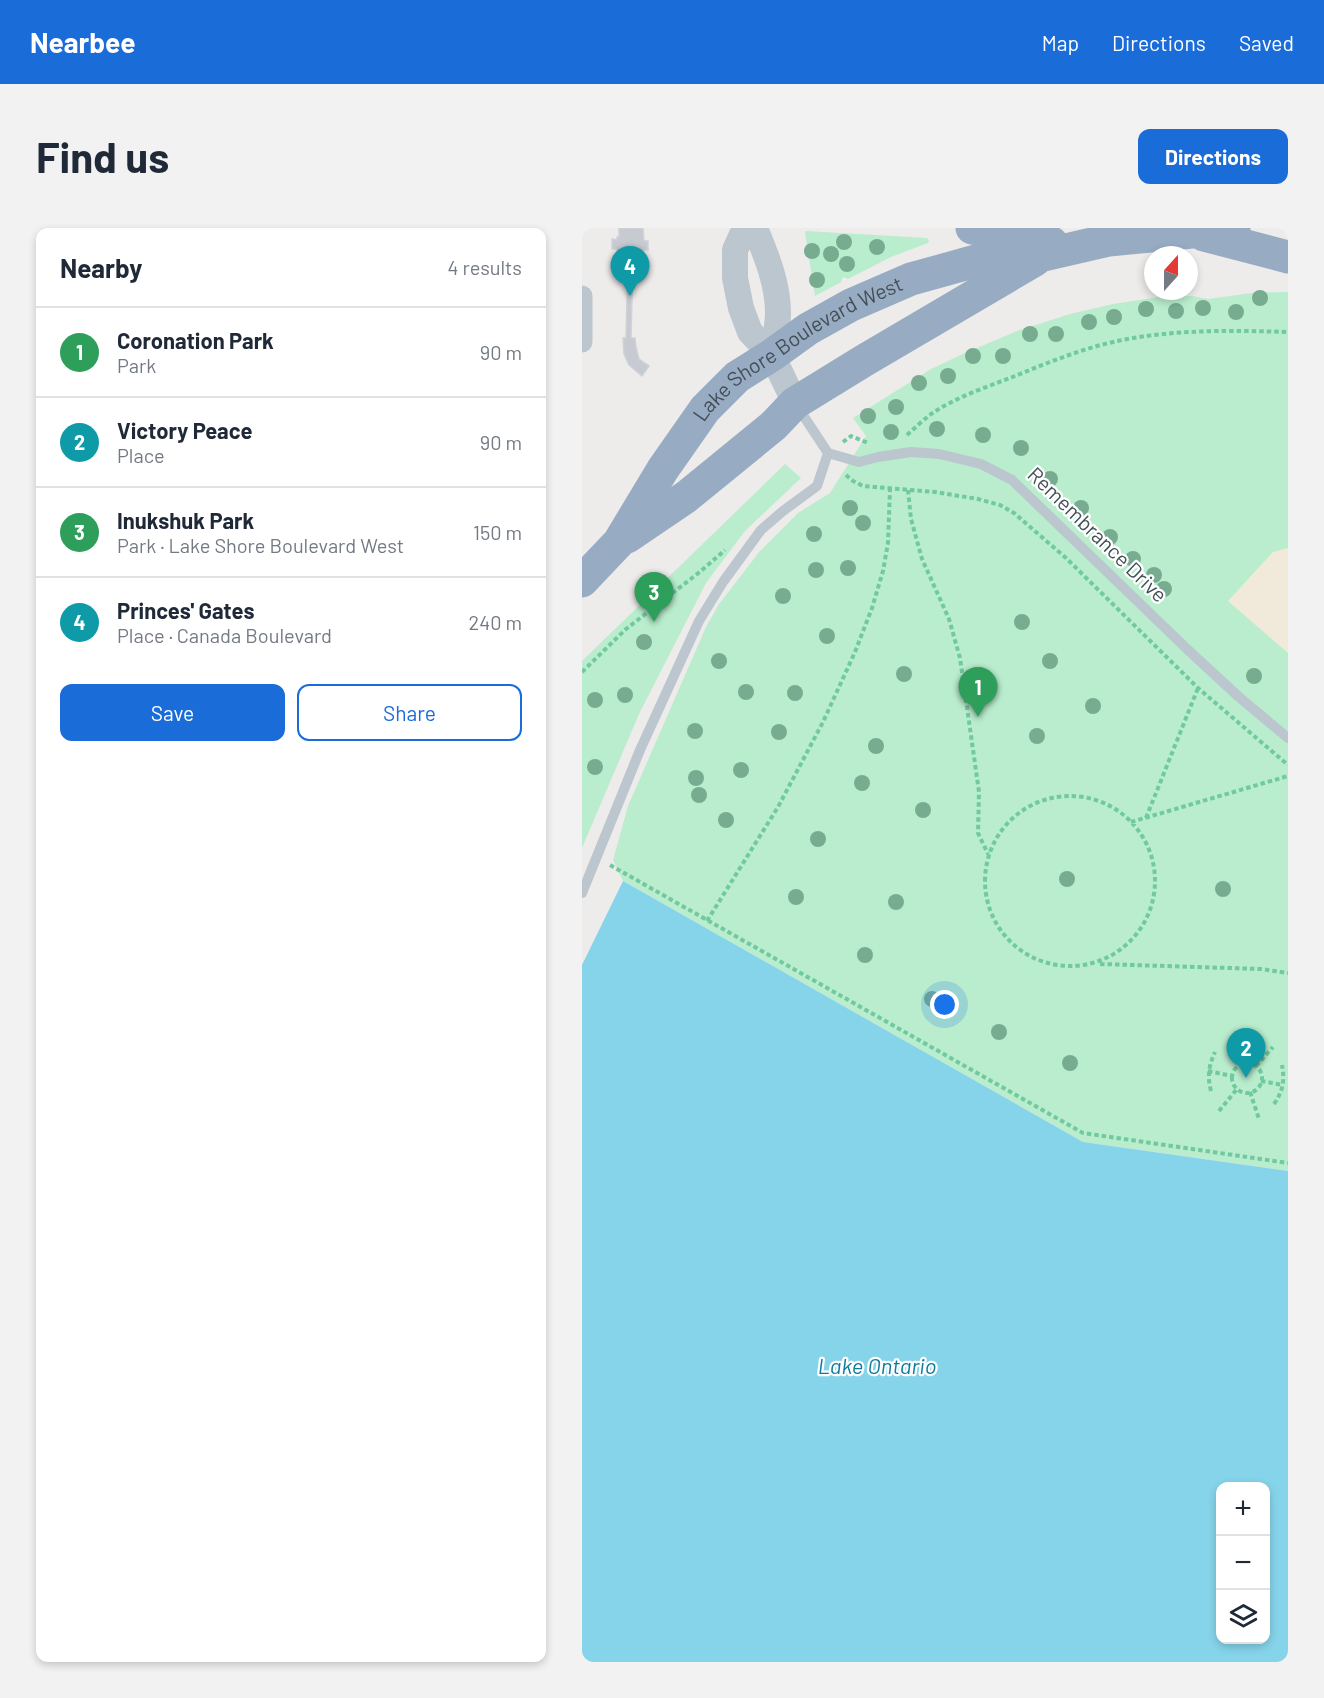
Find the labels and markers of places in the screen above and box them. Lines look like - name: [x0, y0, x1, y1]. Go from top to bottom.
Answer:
- pin: 4: [610, 247, 650, 296]
- pin: 3: [634, 572, 674, 622]
- pin: 1: [958, 668, 998, 717]
- pin: 2: [1226, 1028, 1266, 1078]

